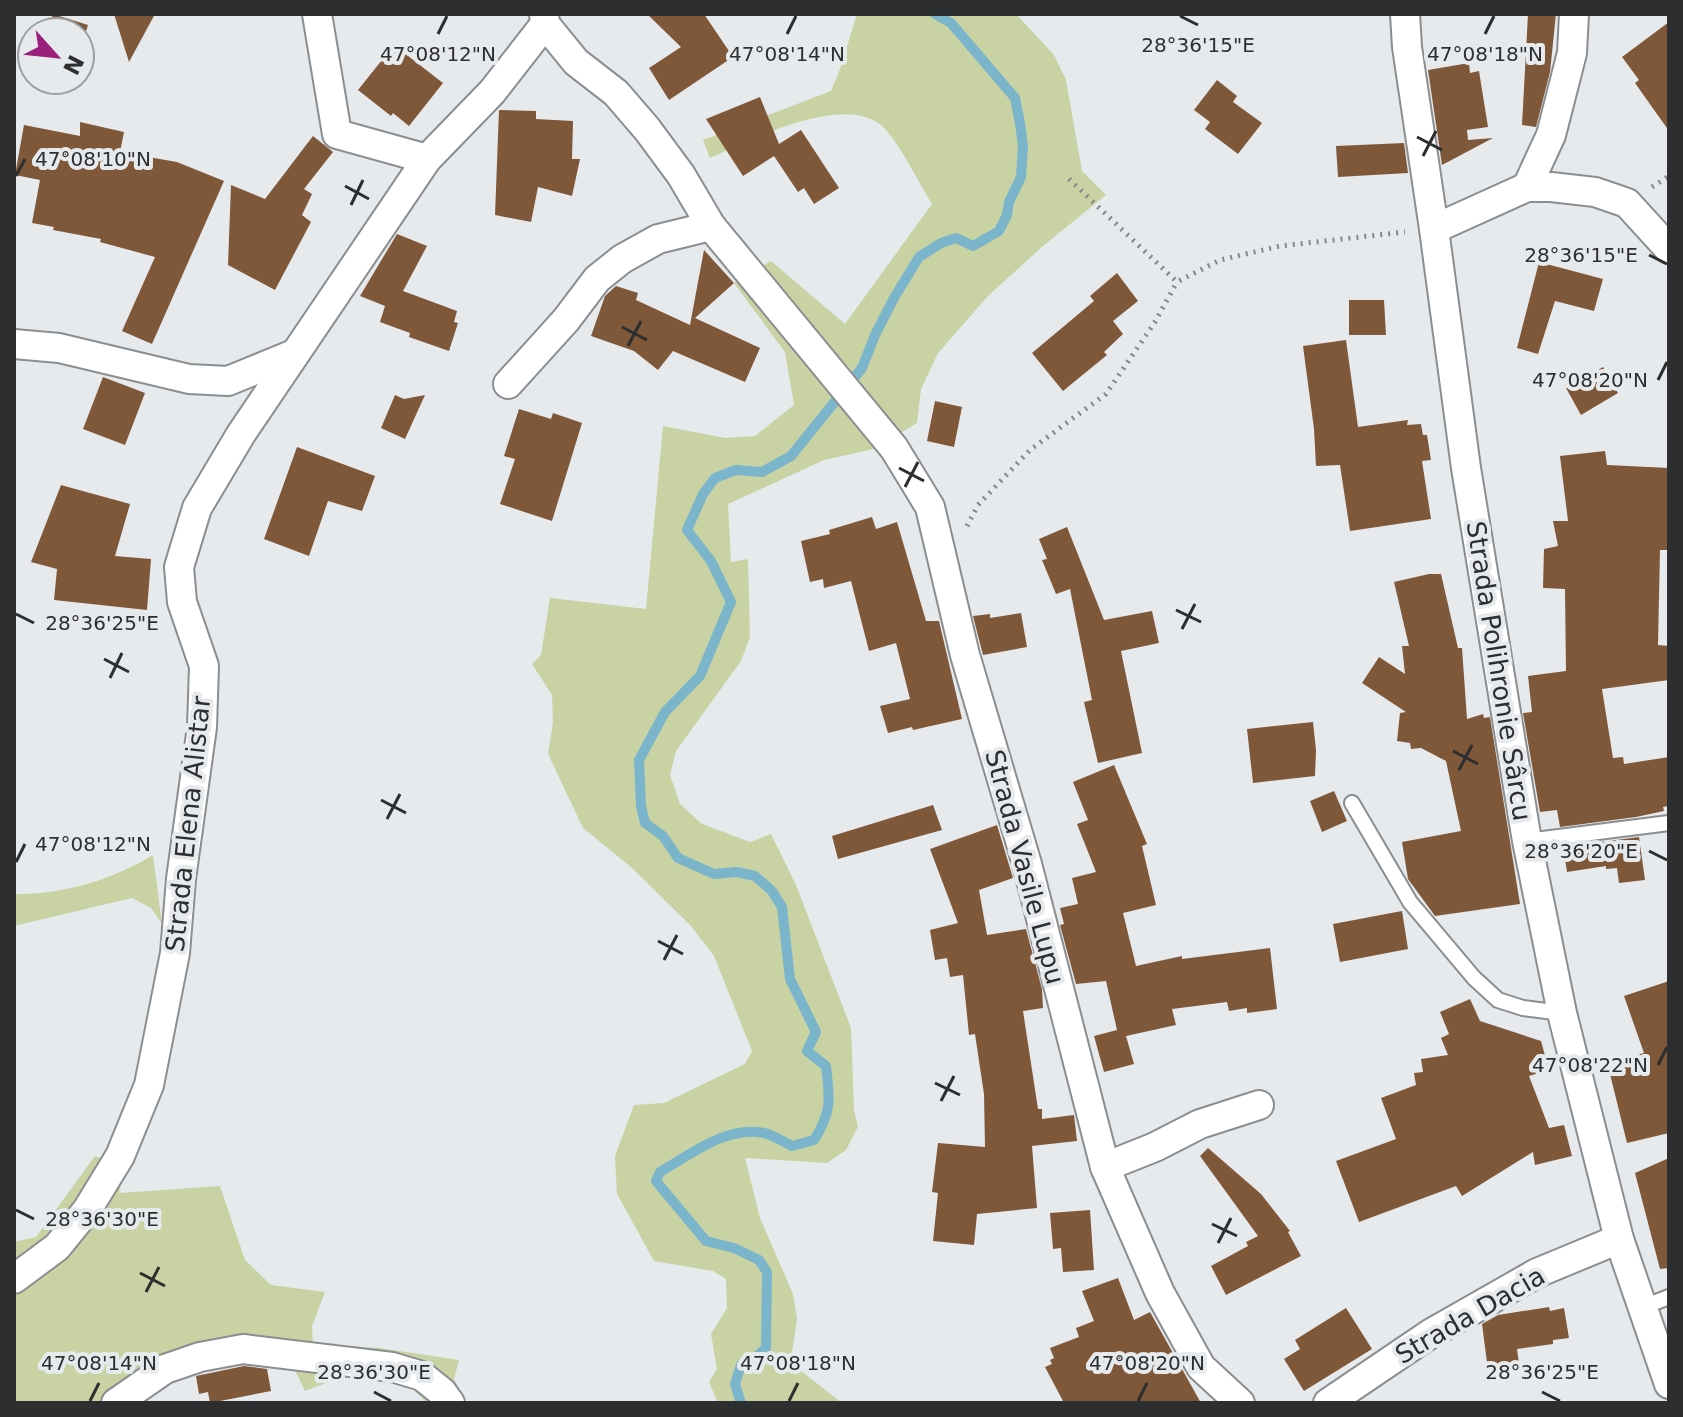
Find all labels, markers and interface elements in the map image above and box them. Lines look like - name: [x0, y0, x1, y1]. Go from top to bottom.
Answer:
- north arrow: [16, 16, 96, 96]
- text: 28°36'15"E: [1141, 33, 1255, 57]
- text: 47°08'12"N: [380, 42, 496, 66]
- text: 47°08'14"N: [729, 42, 845, 66]
- text: 47°08'18"N: [1427, 42, 1543, 66]
- text: N: [58, 51, 89, 79]
- text: 47°08'10"N: [35, 147, 151, 171]
- text: 28°36'15"E: [1524, 243, 1638, 267]
- text: 47°08'20"N: [1532, 368, 1648, 392]
- street label: Strada Polihronie Sârcu: [1460, 519, 1538, 823]
- text: 28°36'25"E: [45, 611, 159, 635]
- street label: Strada Elena Alistar: [160, 694, 216, 953]
- street label: Strada Vasile Lupu: [979, 746, 1071, 988]
- text: 47°08'12"N: [35, 832, 151, 856]
- text: 28°36'20"E: [1524, 839, 1638, 863]
- text: 47°08'22"N: [1532, 1053, 1648, 1077]
- text: 28°36'30"E: [45, 1207, 159, 1231]
- street label: Strada Dacia: [1390, 1260, 1550, 1370]
- text: 47°08'14"N: [41, 1351, 157, 1375]
- text: 47°08'18"N: [740, 1351, 856, 1375]
- text: 47°08'20"N: [1089, 1351, 1205, 1375]
- text: 28°36'30"E: [317, 1360, 431, 1384]
- text: 28°36'25"E: [1485, 1360, 1599, 1384]

